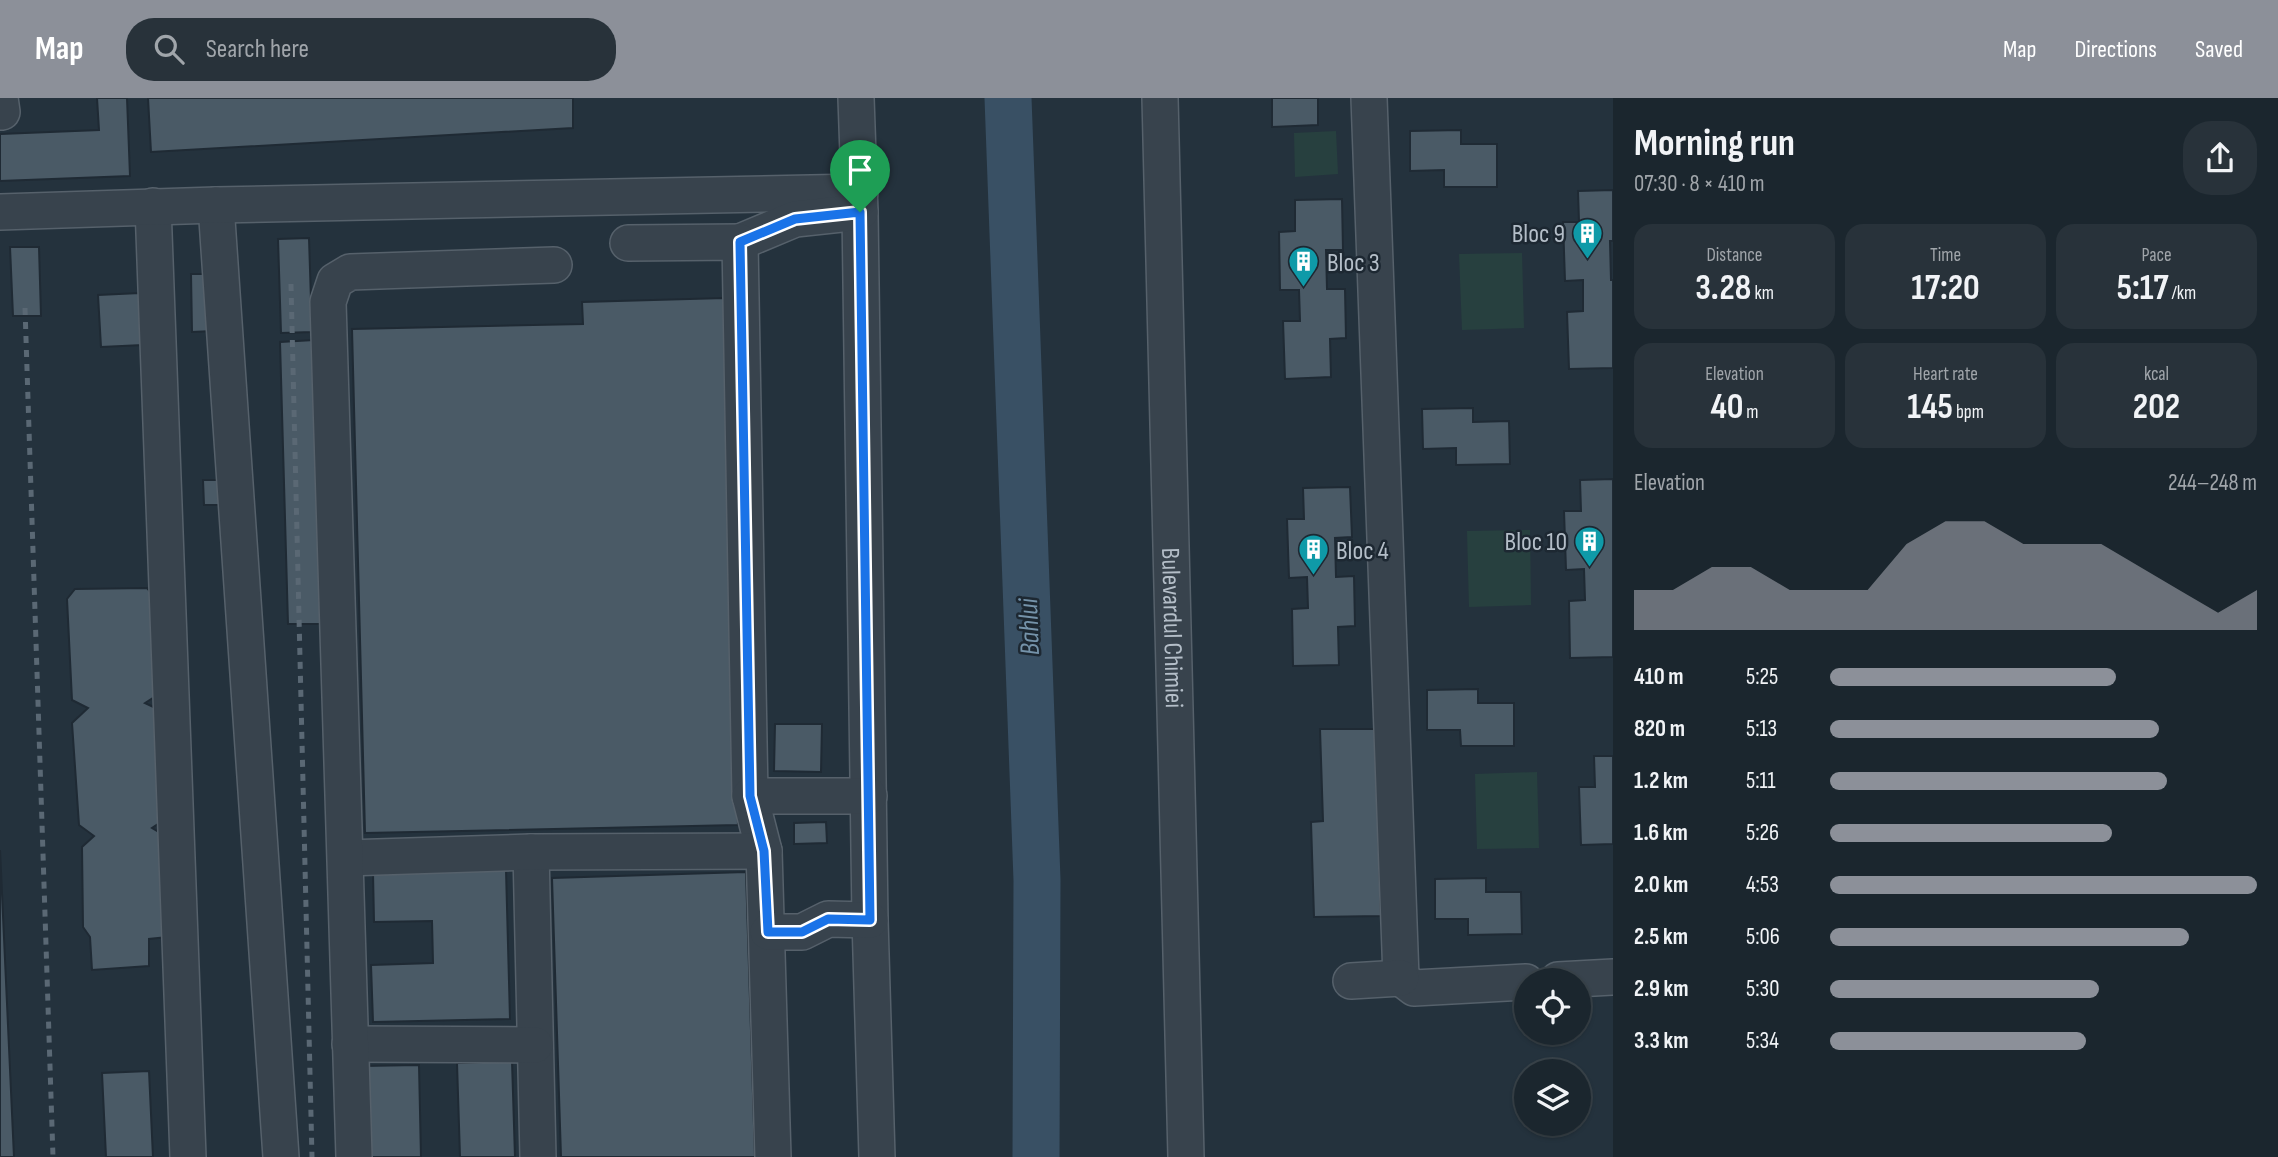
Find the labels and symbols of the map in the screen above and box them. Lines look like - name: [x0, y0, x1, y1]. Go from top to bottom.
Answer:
- pin: [830, 140, 890, 212]
- building icon: Bloc 9: [1571, 216, 1605, 260]
- place label: Bloc 9: [1512, 219, 1565, 250]
- building icon: Bloc 3: [1287, 245, 1321, 289]
- place label: Bloc 3: [1327, 248, 1380, 279]
- building icon: Bloc 10: [1573, 524, 1607, 568]
- place label: Bloc 10: [1505, 527, 1567, 558]
- building icon: Bloc 4: [1296, 533, 1330, 577]
- place label: Bloc 4: [1336, 536, 1389, 567]
- street label: Bulevardul Chimiei: [1154, 547, 1189, 708]
- water label: Bahlui: [1012, 597, 1047, 656]

